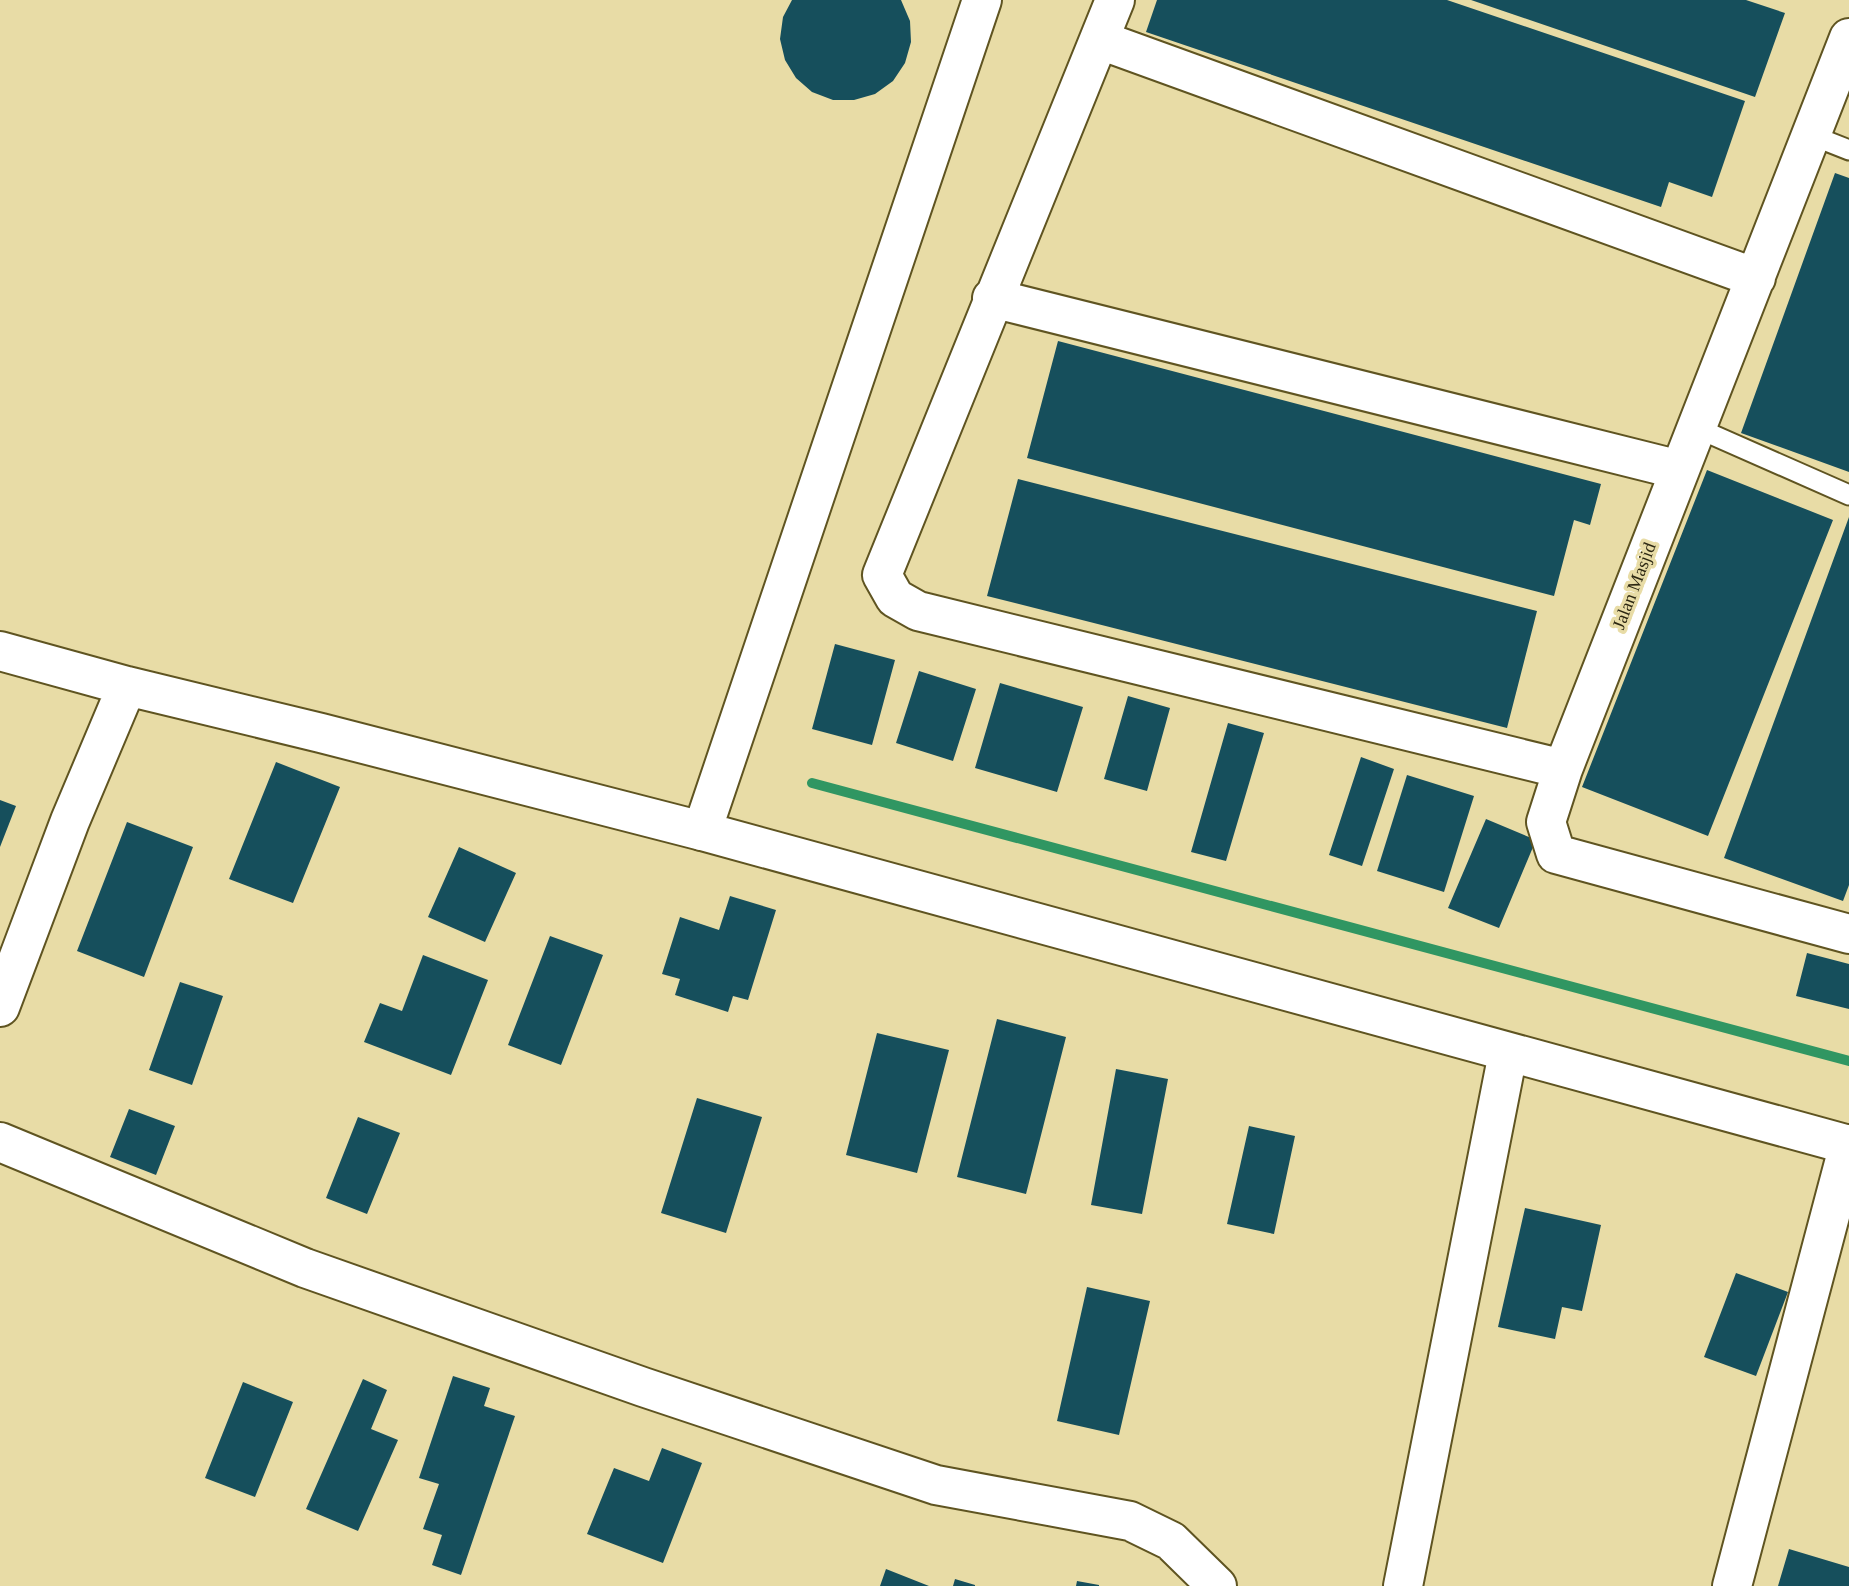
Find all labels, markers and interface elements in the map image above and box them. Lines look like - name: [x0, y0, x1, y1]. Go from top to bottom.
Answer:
- street label: Jalan Masjid: [1608, 540, 1660, 632]

